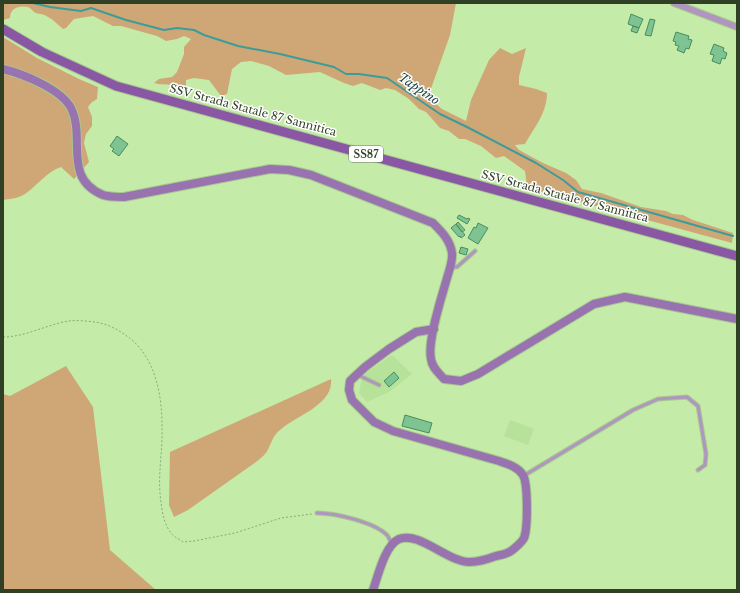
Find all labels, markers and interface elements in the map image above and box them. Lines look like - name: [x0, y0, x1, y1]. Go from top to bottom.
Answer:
- water label: Tappino: [396, 69, 443, 108]
- street label: SSV Strada Statale 87 Sannitica: [168, 81, 339, 139]
- road number: SS87: [349, 146, 383, 162]
- street label: SSV Strada Statale 87 Sannitica: [480, 167, 651, 225]

